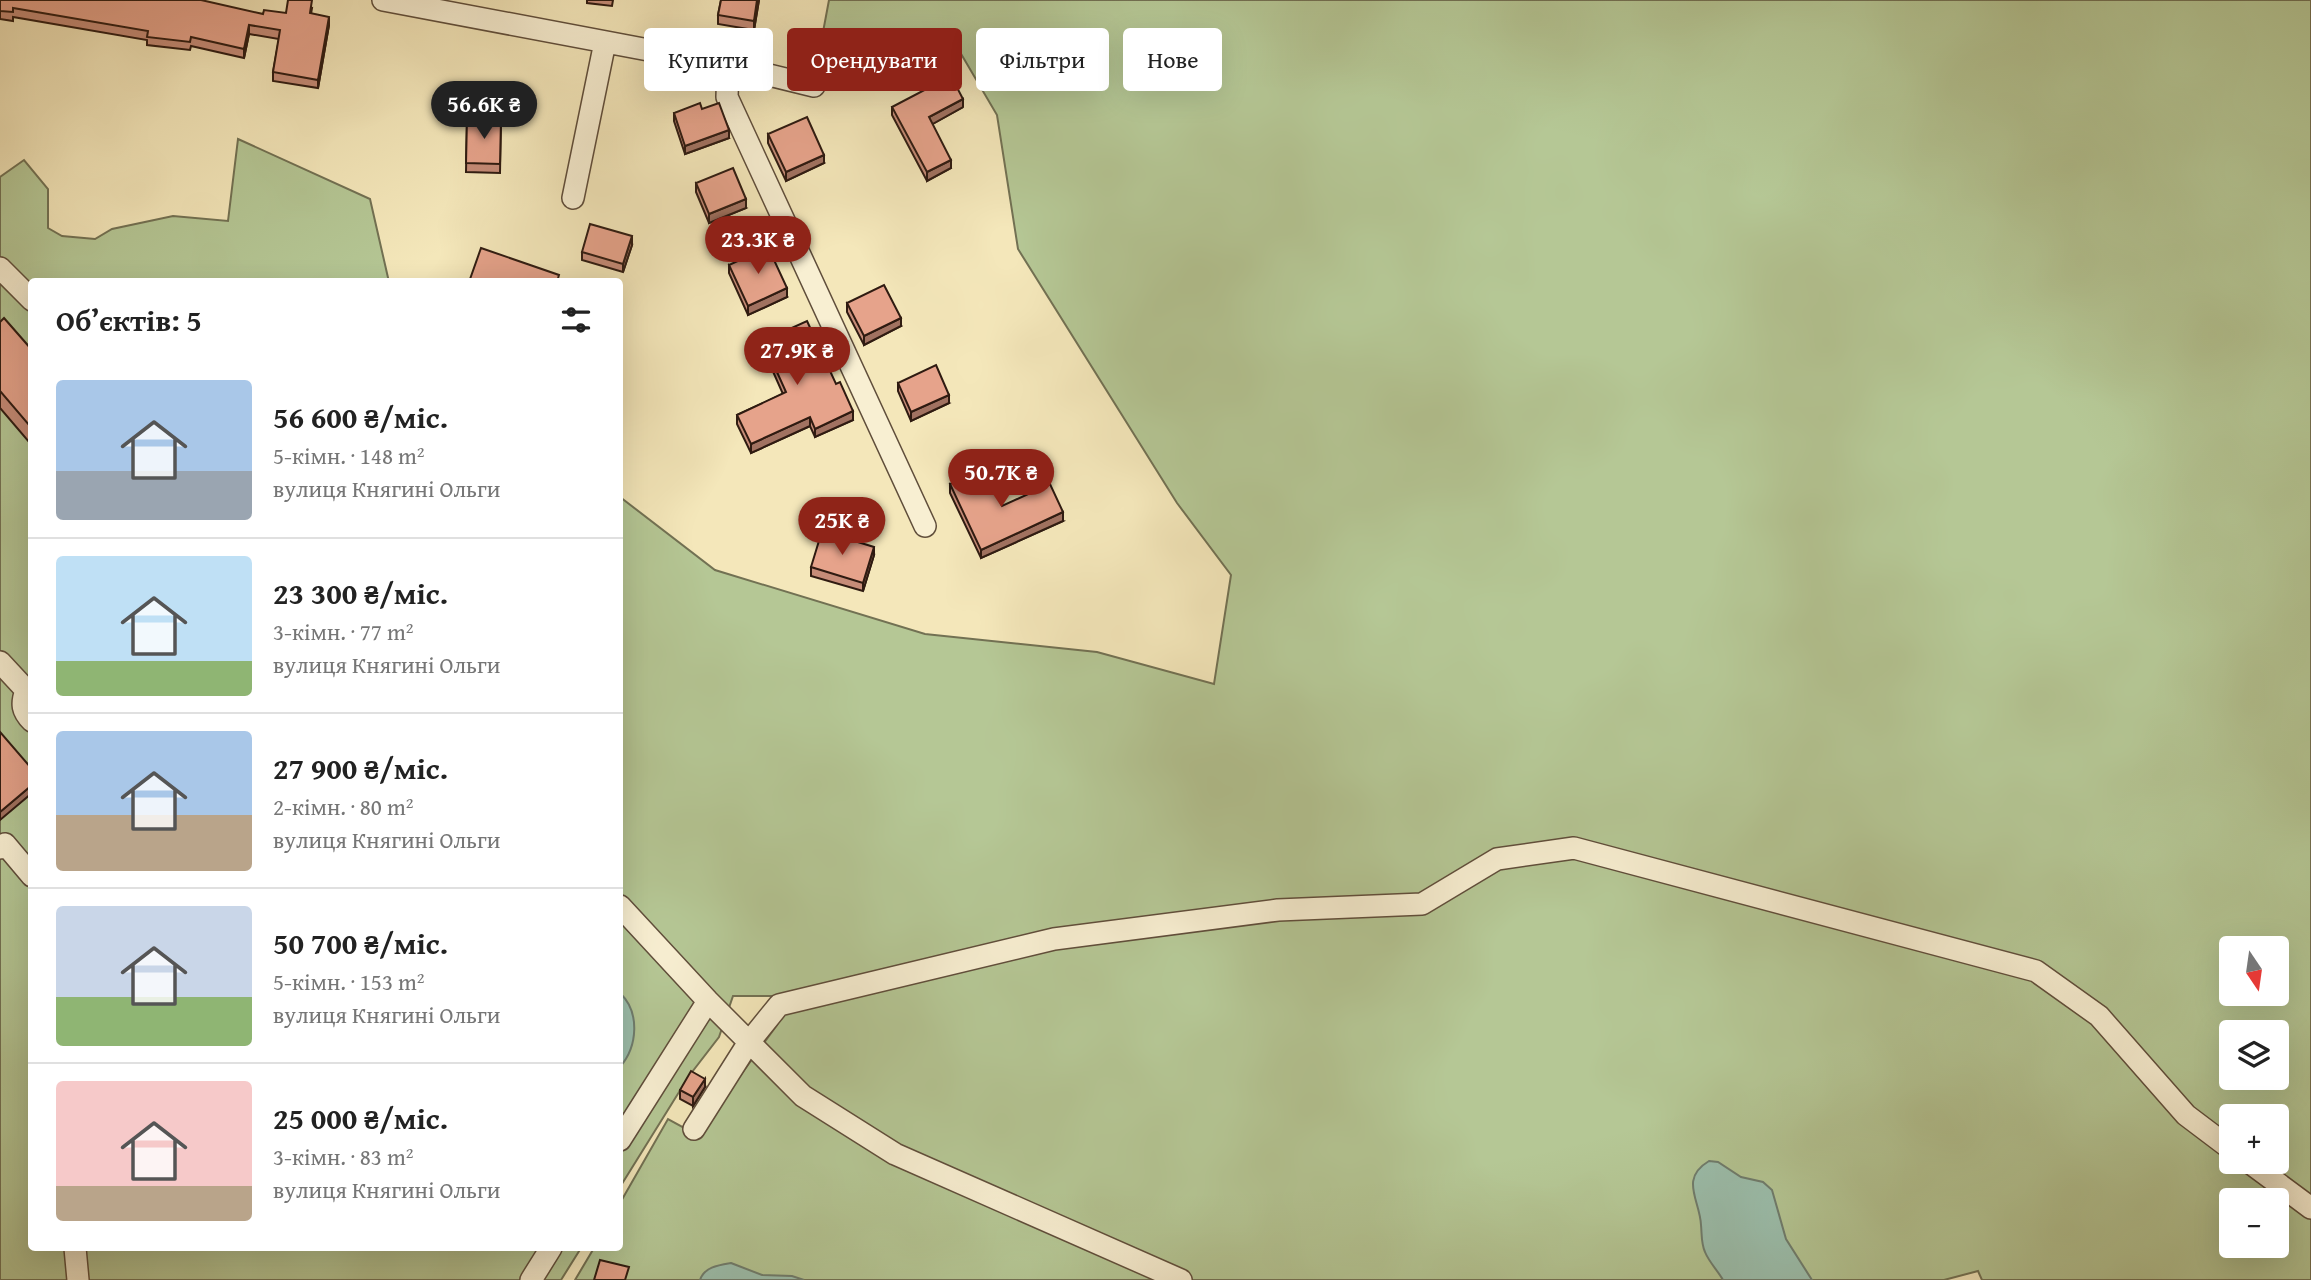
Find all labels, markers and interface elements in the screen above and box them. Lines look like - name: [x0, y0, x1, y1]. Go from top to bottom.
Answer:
- chip: Купити: [644, 28, 773, 91]
- chip: Орендувати: [787, 28, 962, 91]
- chip: Фільтри: [976, 28, 1109, 91]
- chip: Нове: [1123, 28, 1222, 91]
- pin: 56.6K ₴: [419, 82, 549, 141]
- text: 56.6K ₴: [447, 87, 521, 120]
- pin: 23.3K ₴: [693, 216, 823, 276]
- text: 23.3K ₴: [721, 222, 795, 255]
- text: Об’єктів: 5: [56, 298, 202, 342]
- icon: filters: [557, 301, 595, 339]
- pin: 27.9K ₴: [732, 328, 862, 387]
- text: 27.9K ₴: [760, 333, 834, 366]
- text: 56 600 ₴/міс.: [273, 395, 448, 439]
- icon: home: [112, 408, 196, 492]
- text: 5-кімн. · 148 m²: [273, 439, 425, 472]
- pin: 50.7K ₴: [936, 449, 1066, 509]
- text: 50.7K ₴: [964, 455, 1038, 488]
- text: вулиця Княгині Ольги: [273, 472, 500, 505]
- pin: 25K ₴: [793, 498, 891, 557]
- text: 25K ₴: [814, 503, 870, 536]
- text: 23 300 ₴/міс.: [273, 571, 448, 615]
- icon: home: [112, 584, 196, 668]
- text: 3-кімн. · 77 m²: [273, 615, 414, 648]
- text: вулиця Княгині Ольги: [273, 648, 500, 681]
- text: 27 900 ₴/міс.: [273, 746, 448, 790]
- icon: home: [112, 759, 196, 843]
- text: 2-кімн. · 80 m²: [273, 790, 414, 823]
- text: вулиця Княгині Ольги: [273, 823, 500, 856]
- text: 50 700 ₴/міс.: [273, 921, 448, 965]
- icon: home: [112, 934, 196, 1018]
- north arrow: [2219, 936, 2289, 1006]
- map controls: [2219, 936, 2289, 1258]
- text: 5-кімн. · 153 m²: [273, 965, 425, 998]
- text: вулиця Княгині Ольги: [273, 998, 500, 1031]
- button: layers: [2219, 1020, 2289, 1090]
- text: 25 000 ₴/міс.: [273, 1096, 448, 1140]
- button: +: [2219, 1104, 2289, 1174]
- icon: home: [112, 1109, 196, 1193]
- text: 3-кімн. · 83 m²: [273, 1140, 414, 1173]
- text: вулиця Княгині Ольги: [273, 1173, 500, 1206]
- button: −: [2219, 1188, 2289, 1258]

